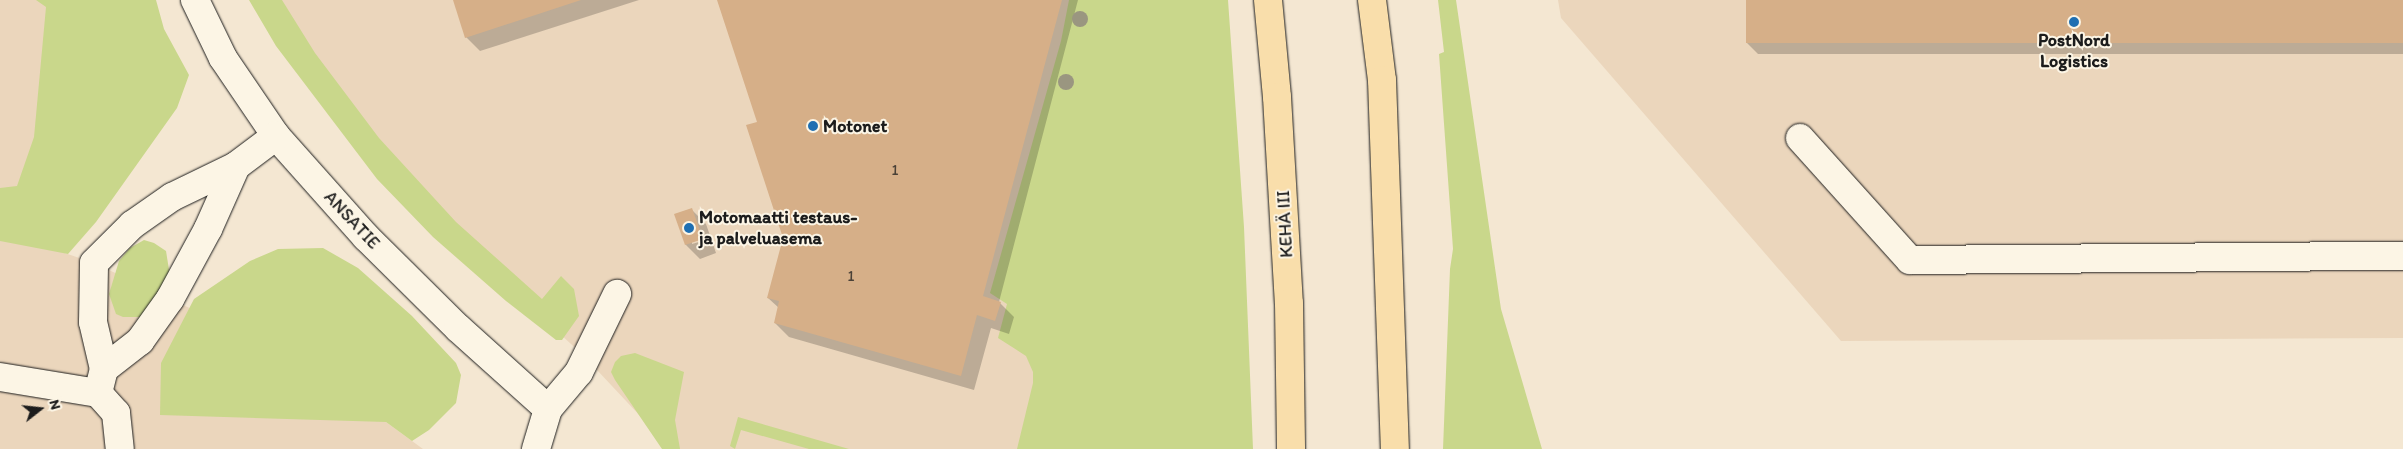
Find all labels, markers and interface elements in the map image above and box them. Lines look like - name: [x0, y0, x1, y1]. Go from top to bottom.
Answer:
- marker: PostNord Logistics: [2068, 16, 2080, 28]
- place label: PostNord Logistics: [2038, 30, 2110, 72]
- place label: Motonet: [823, 115, 887, 137]
- marker: Motonet: [807, 120, 819, 132]
- house number: 1: [892, 162, 898, 180]
- street label: ANSATIE: [320, 186, 384, 254]
- street label: KEHÄ III: [1272, 190, 1298, 258]
- place label: Motomaatti testaus- ja palveluasema: [699, 207, 857, 250]
- marker: Motomaatti testaus- ja palveluasema: [683, 222, 695, 234]
- house number: 1: [848, 268, 854, 286]
- north arrow: [15, 384, 65, 434]
- text: N: [45, 398, 64, 412]

